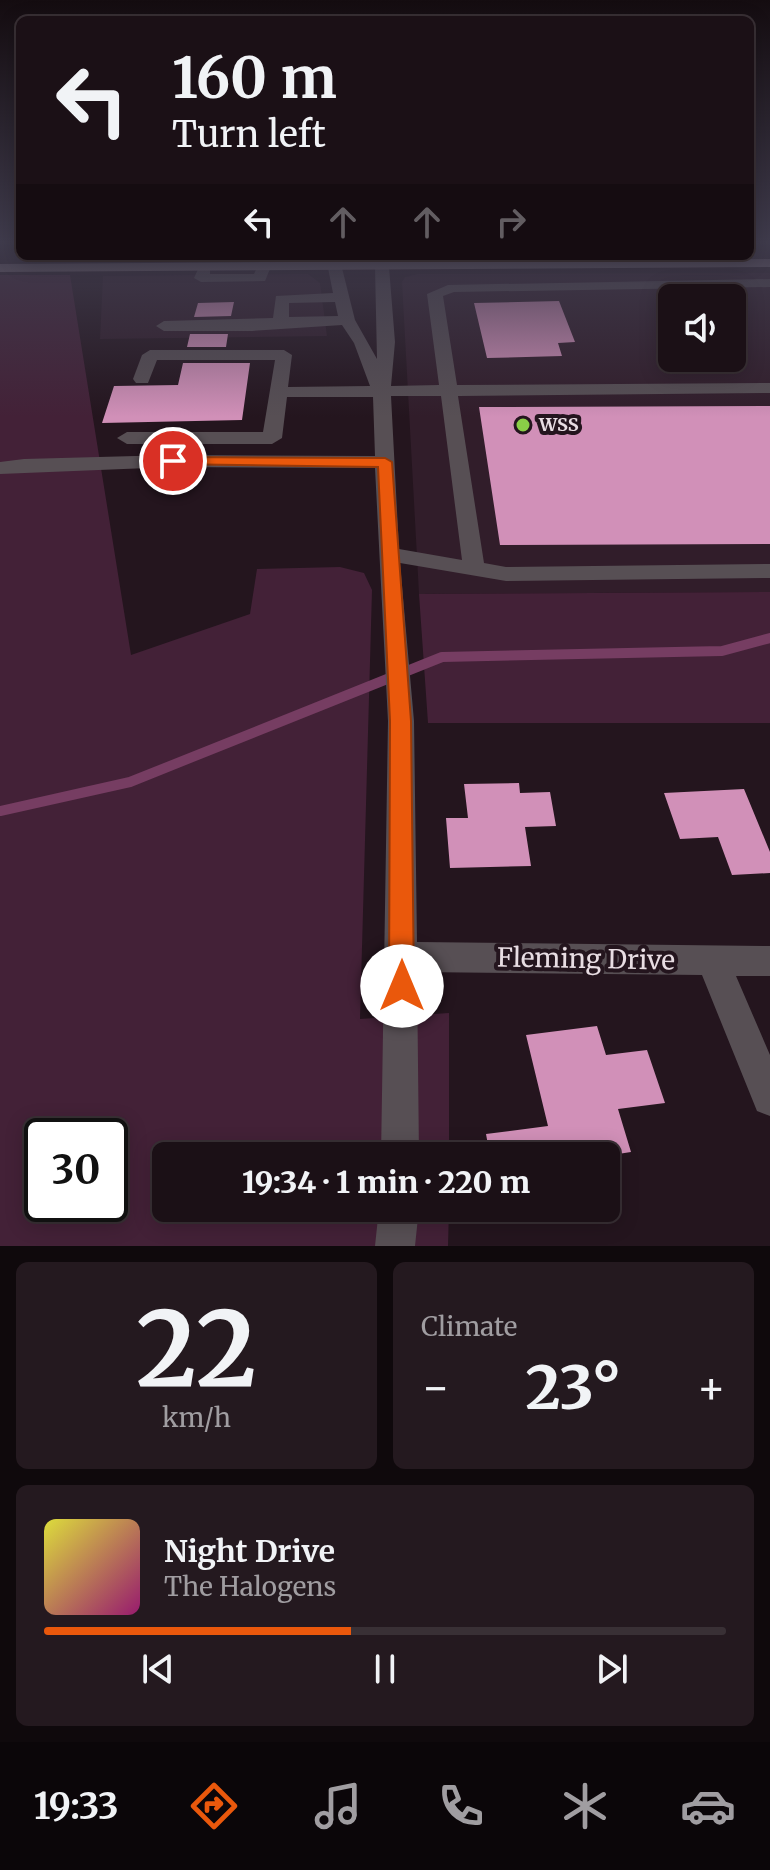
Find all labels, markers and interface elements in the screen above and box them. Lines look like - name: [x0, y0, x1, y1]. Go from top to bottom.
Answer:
- text: 160 m: [172, 43, 337, 113]
- icon: left: [40, 48, 144, 152]
- text: Turn left: [172, 112, 326, 157]
- icon: left: [237, 200, 281, 244]
- icon: ahead: [321, 200, 365, 244]
- icon: ahead: [405, 200, 449, 244]
- icon: right: [489, 200, 533, 244]
- map controls: [658, 284, 746, 372]
- button: sound: [658, 284, 746, 372]
- place label: WSS: [538, 413, 579, 436]
- marker: WSS: [514, 416, 532, 434]
- pin: [139, 427, 207, 495]
- icon: arrive: [151, 439, 195, 483]
- street label: Fleming Drive: [497, 940, 675, 977]
- position arrow: [360, 944, 444, 1028]
- speed limit sign: 30: [24, 1118, 128, 1222]
- text: 19:34 · 1 min · 220 m: [242, 1163, 530, 1201]
- text: 22: [136, 1284, 257, 1414]
- text: Climate: [421, 1310, 517, 1343]
- text: 23°: [526, 1350, 621, 1425]
- text: −: [421, 1360, 450, 1415]
- text: +: [697, 1360, 726, 1415]
- text: km/h: [162, 1401, 231, 1434]
- text: Night Drive: [164, 1532, 335, 1570]
- text: The Halogens: [164, 1570, 336, 1603]
- icon: previous: [136, 1647, 180, 1691]
- icon: pause: [363, 1647, 407, 1691]
- icon: next: [590, 1647, 634, 1691]
- icon: directions: [186, 1778, 242, 1834]
- icon: music: [310, 1778, 366, 1834]
- icon: phone: [433, 1778, 489, 1834]
- icon: climate: [557, 1778, 613, 1834]
- icon: car: [680, 1778, 736, 1834]
- text: 19:33: [34, 1784, 119, 1829]

